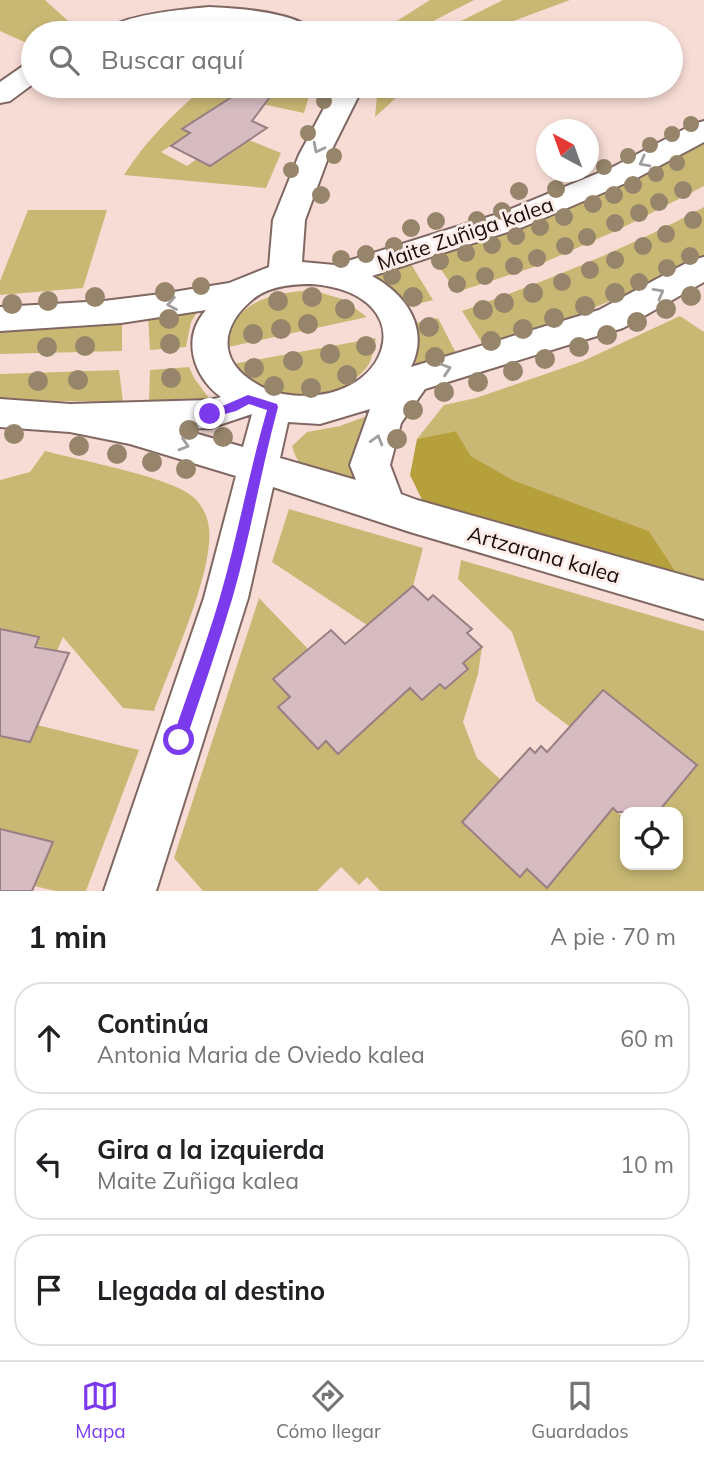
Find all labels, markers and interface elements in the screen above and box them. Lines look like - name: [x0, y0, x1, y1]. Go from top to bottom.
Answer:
- search box: [21, 21, 683, 98]
- icon: search: [45, 41, 83, 79]
- text: Buscar aquí: [101, 43, 244, 76]
- north arrow: [536, 119, 599, 182]
- one-way arrow: [312, 141, 326, 153]
- one-way arrow: [639, 154, 651, 168]
- street label: Maite Zuñiga kalea: [374, 191, 556, 275]
- one-way arrow: [652, 288, 664, 301]
- one-way arrow: [166, 296, 178, 311]
- one-way arrow: [439, 363, 451, 377]
- route end: [194, 398, 225, 429]
- one-way arrow: [369, 434, 384, 446]
- one-way arrow: [178, 437, 190, 452]
- street label: Artzarana kalea: [465, 520, 623, 588]
- route start: [163, 724, 194, 755]
- map controls: [620, 807, 683, 870]
- button: locate: [620, 807, 683, 870]
- text: 1 min: [28, 918, 107, 956]
- text: A pie · 70 m: [550, 922, 676, 951]
- text: Continúa: [97, 1007, 209, 1040]
- icon: ahead: [30, 1019, 68, 1057]
- text: 60 m: [620, 1024, 674, 1053]
- text: Antonia Maria de Oviedo kalea: [97, 1040, 425, 1069]
- text: Gira a la izquierda: [97, 1133, 325, 1166]
- icon: left: [30, 1145, 68, 1183]
- text: 10 m: [620, 1150, 674, 1179]
- text: Maite Zuñiga kalea: [97, 1166, 299, 1195]
- icon: arrive: [30, 1271, 68, 1309]
- text: Llegada al destino: [97, 1274, 325, 1307]
- tab: Mapa: [75, 1377, 126, 1443]
- tab: Cómo llegar: [276, 1377, 381, 1443]
- tab: Guardados: [531, 1377, 629, 1443]

